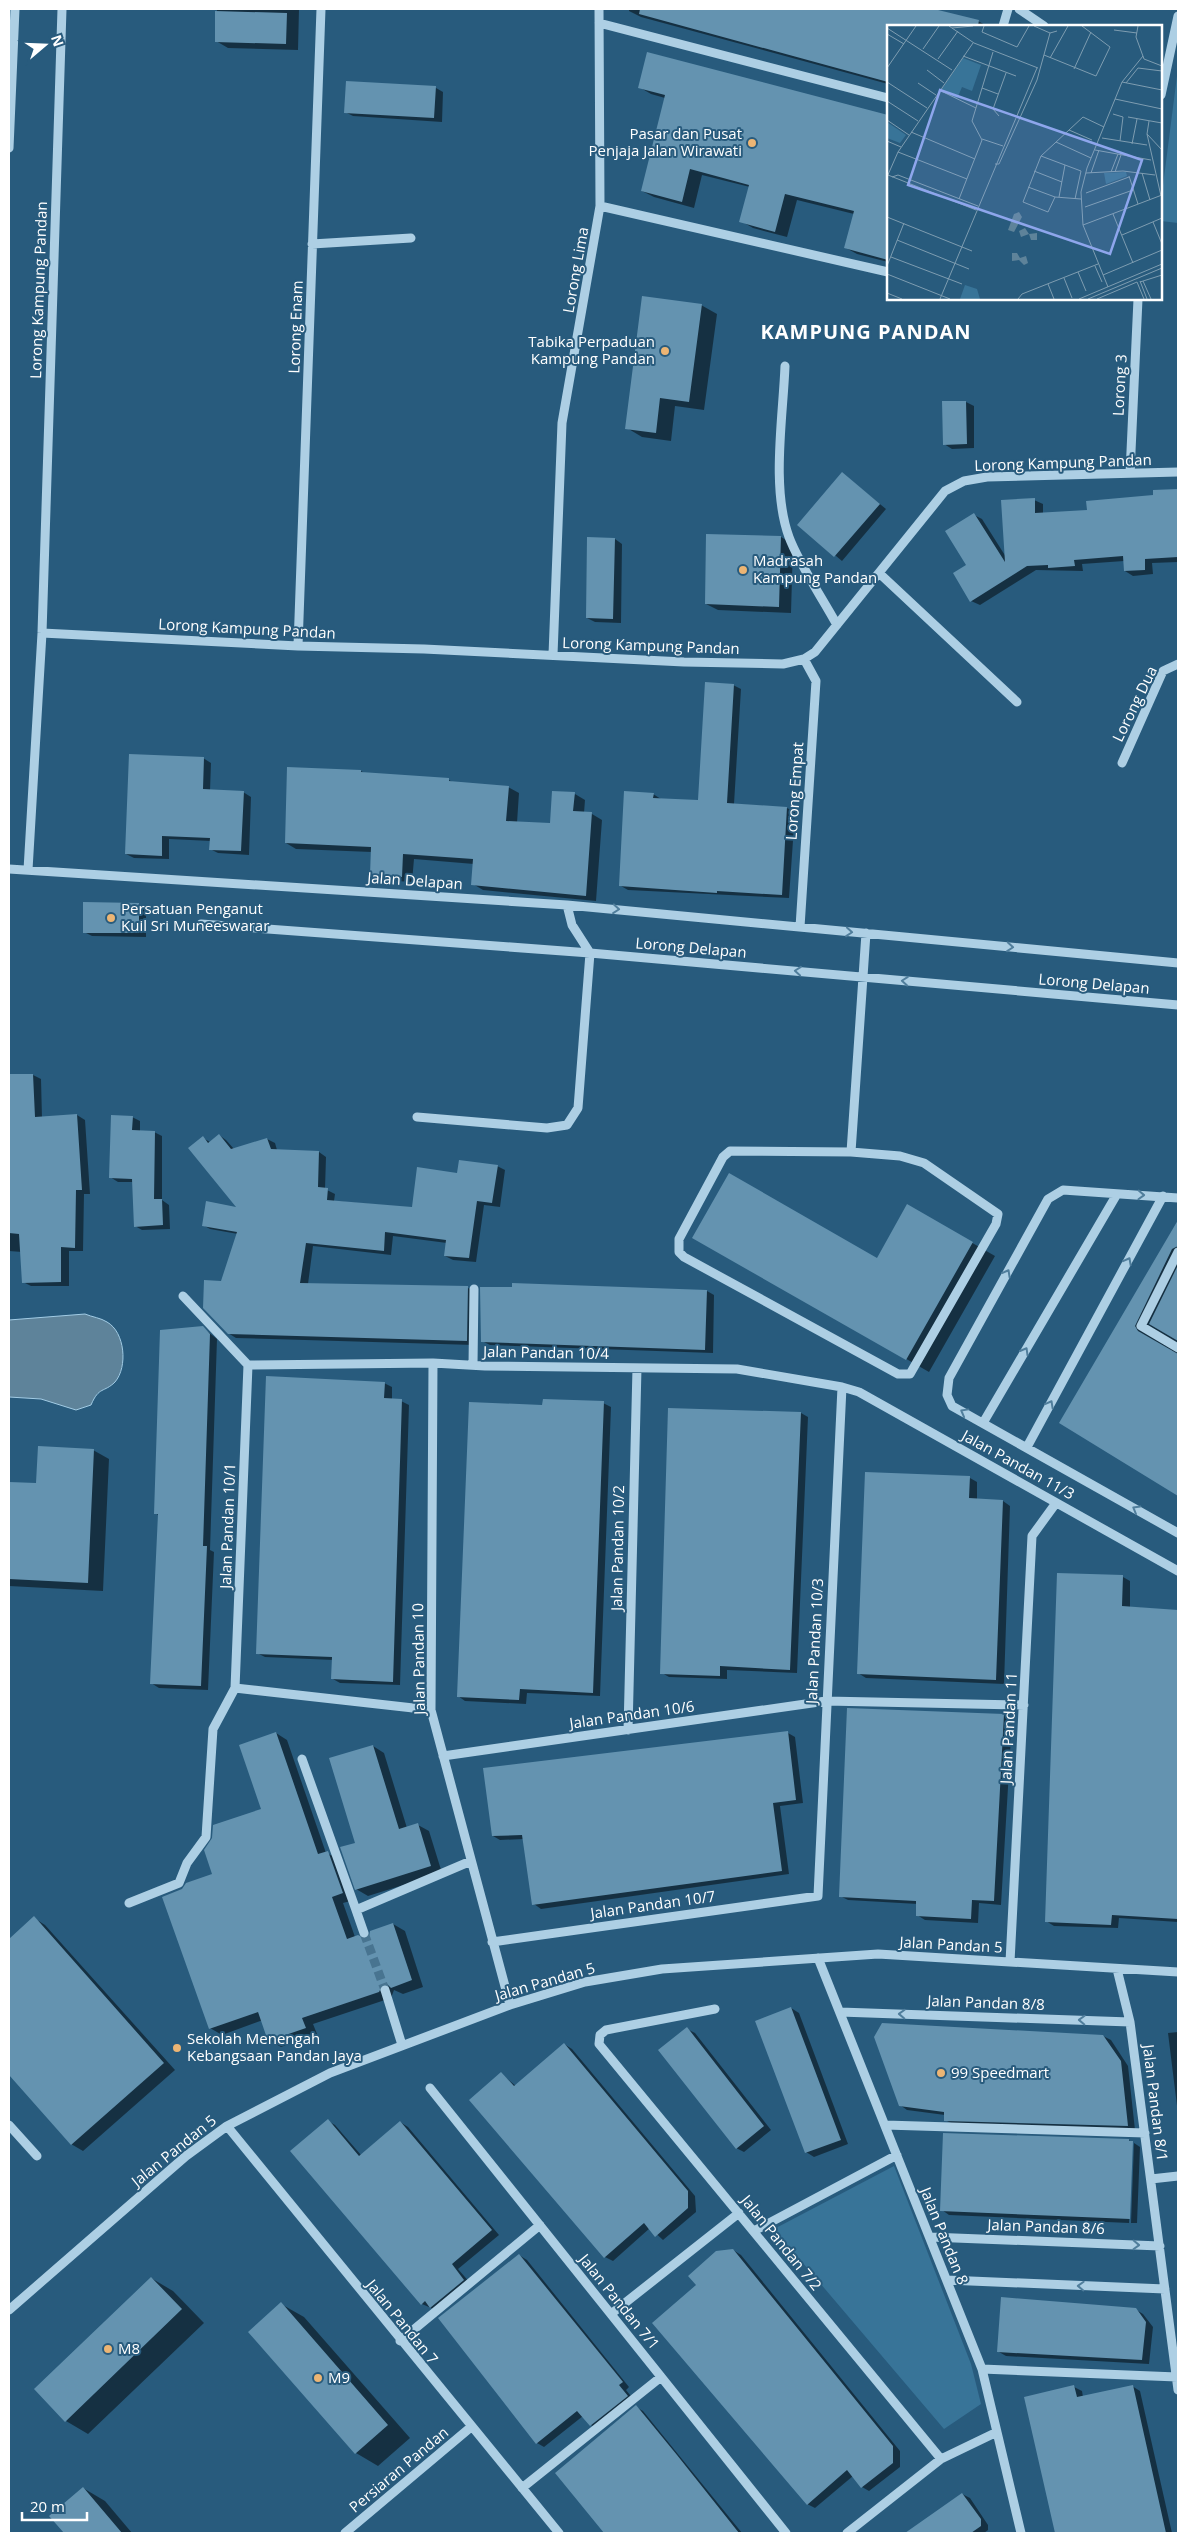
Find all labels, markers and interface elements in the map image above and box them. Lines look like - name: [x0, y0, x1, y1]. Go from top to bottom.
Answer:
- north arrow: [20, 20, 70, 70]
- inset map: [887, 25, 1162, 300]
- text: N: [47, 32, 69, 49]
- place label: Pasar dan Pusat Penjaja Jalan Wirawati: [588, 123, 742, 160]
- marker: Pasar dan Pusat Penjaja Jalan Wirawati: [746, 137, 758, 149]
- street label: Lorong Kampung Pandan: [25, 201, 51, 379]
- street label: Lorong Lima: [558, 225, 592, 314]
- street label: Lorong Enam: [283, 280, 307, 374]
- district label: KAMPUNG PANDAN: [760, 318, 972, 345]
- place label: Tabika Perpaduan Kampung Pandan: [528, 331, 655, 368]
- marker: Tabika Perpaduan Kampung Pandan: [659, 345, 671, 357]
- street label: Lorong 3: [1107, 354, 1131, 416]
- street label: Lorong Kampung Pandan: [974, 449, 1152, 475]
- place label: Madrasah Kampung Pandan: [753, 550, 877, 587]
- marker: Madrasah Kampung Pandan: [737, 564, 749, 576]
- street label: Lorong Kampung Pandan: [158, 613, 336, 643]
- street label: Lorong Kampung Pandan: [562, 632, 740, 658]
- street label: Lorong Dua: [1107, 662, 1161, 745]
- street label: Lorong Empat: [781, 741, 807, 841]
- street label: Jalan Delapan: [365, 867, 464, 893]
- place label: Persatuan Penganut Kuil Sri Muneeswarar: [121, 898, 269, 935]
- one-way arrow: [612, 904, 620, 915]
- marker: Persatuan Penganut Kuil Sri Muneeswarar: [105, 912, 117, 924]
- one-way arrow: [845, 926, 853, 937]
- street label: Lorong Delapan: [635, 932, 747, 962]
- one-way arrow: [1007, 941, 1015, 952]
- one-way arrow: [793, 966, 801, 977]
- street label: Lorong Delapan: [1038, 968, 1150, 998]
- one-way arrow: [901, 975, 909, 986]
- one-way arrow: [1137, 1189, 1145, 1200]
- one-way arrow: [1121, 1258, 1131, 1267]
- one-way arrow: [1001, 1269, 1011, 1278]
- street label: Jalan Pandan 10/4: [481, 1341, 610, 1363]
- one-way arrow: [1019, 1347, 1029, 1356]
- one-way arrow: [1044, 1400, 1054, 1409]
- one-way arrow: [960, 1408, 969, 1418]
- street label: Jalan Pandan 11/3: [957, 1424, 1078, 1503]
- street label: Jalan Pandan 10/1: [215, 1463, 239, 1591]
- street label: Jalan Pandan 10/2: [606, 1485, 628, 1613]
- one-way arrow: [1132, 1505, 1141, 1515]
- street label: Jalan Pandan 10/3: [801, 1578, 827, 1706]
- street label: Jalan Pandan 10: [407, 1603, 429, 1717]
- street label: Jalan Pandan 11: [995, 1672, 1021, 1786]
- street label: Jalan Pandan 10/6: [566, 1695, 696, 1733]
- street label: Jalan Pandan 10/7: [587, 1885, 717, 1923]
- street label: Jalan Pandan 5: [897, 1931, 1003, 1957]
- street label: Jalan Pandan 5: [490, 1957, 597, 2005]
- street label: Jalan Pandan 8/8: [925, 1990, 1045, 2014]
- one-way arrow: [898, 2009, 906, 2019]
- one-way arrow: [1077, 2015, 1085, 2025]
- place label: Sekolah Menengah Kebangsaan Pandan Jaya: [187, 2028, 362, 2065]
- street label: Jalan Pandan 8/1: [1139, 2041, 1173, 2162]
- marker: Sekolah Menengah Kebangsaan Pandan Jaya: [171, 2042, 183, 2054]
- place label: 99 Speedmart: [951, 2062, 1049, 2082]
- marker: 99 Speedmart: [935, 2067, 947, 2079]
- street label: Jalan Pandan 5: [125, 2110, 220, 2192]
- street label: Jalan Pandan 8: [916, 2182, 974, 2287]
- street label: Jalan Pandan 7/2: [736, 2189, 826, 2294]
- street label: Jalan Pandan 8/6: [985, 2214, 1105, 2238]
- one-way arrow: [1132, 2239, 1140, 2250]
- street label: Jalan Pandan 7/1: [574, 2248, 664, 2353]
- street label: Jalan Pandan 7: [361, 2273, 443, 2368]
- one-way arrow: [1077, 2280, 1085, 2291]
- place label: M8: [118, 2338, 140, 2358]
- marker: M8: [102, 2343, 114, 2355]
- place label: M9: [328, 2367, 350, 2387]
- marker: M9: [312, 2372, 324, 2384]
- street label: Persiaran Pandan: [345, 2422, 452, 2517]
- scale bar: [22, 2490, 88, 2522]
- text: 20 m: [30, 2496, 65, 2516]

